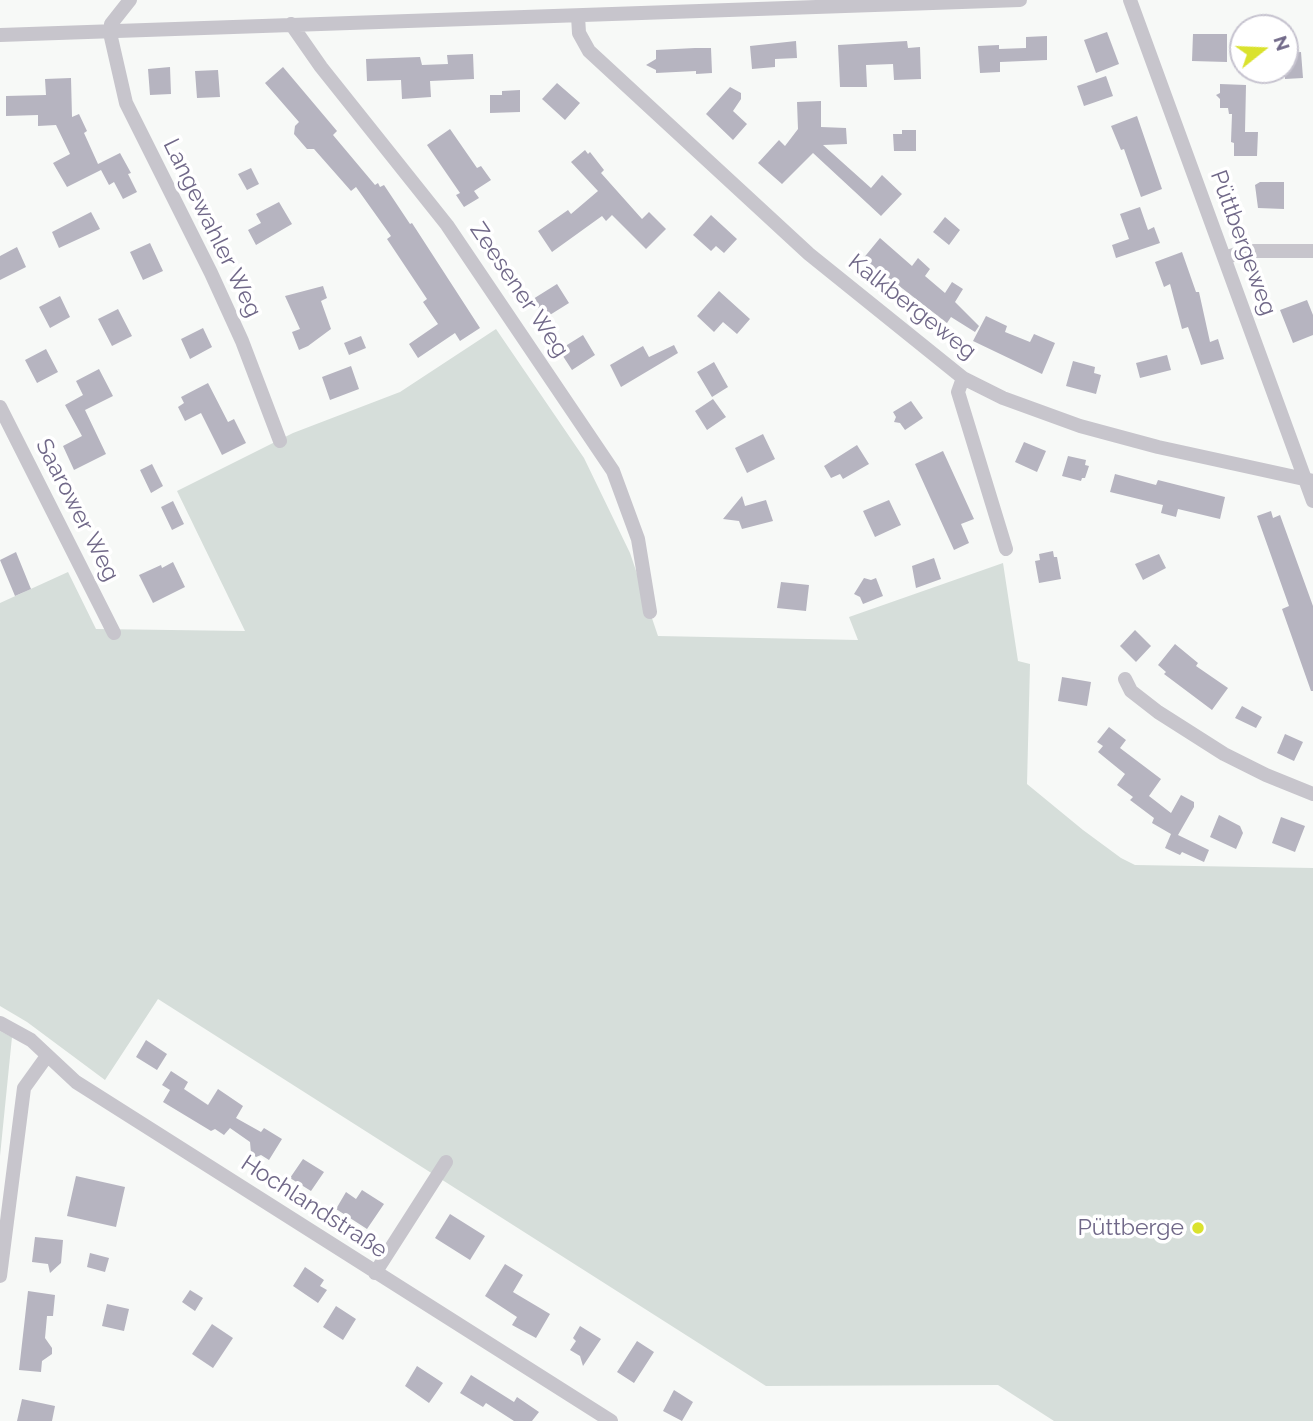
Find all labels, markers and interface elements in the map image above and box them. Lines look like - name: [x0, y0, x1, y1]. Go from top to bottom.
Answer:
- north arrow: [1229, 14, 1299, 84]
- text: N: [1269, 33, 1295, 53]
- street label: Langewahler Weg: [157, 134, 267, 322]
- street label: Püttbergeweg: [1204, 167, 1282, 319]
- street label: Zeesener Weg: [464, 217, 574, 363]
- street label: Kalkbergeweg: [843, 249, 981, 365]
- street label: Saarower Weg: [29, 434, 125, 586]
- street label: Hochlandstraße: [236, 1150, 392, 1264]
- place label: Püttberge: [1077, 1214, 1184, 1242]
- marker: Püttberge: [1190, 1220, 1206, 1236]

